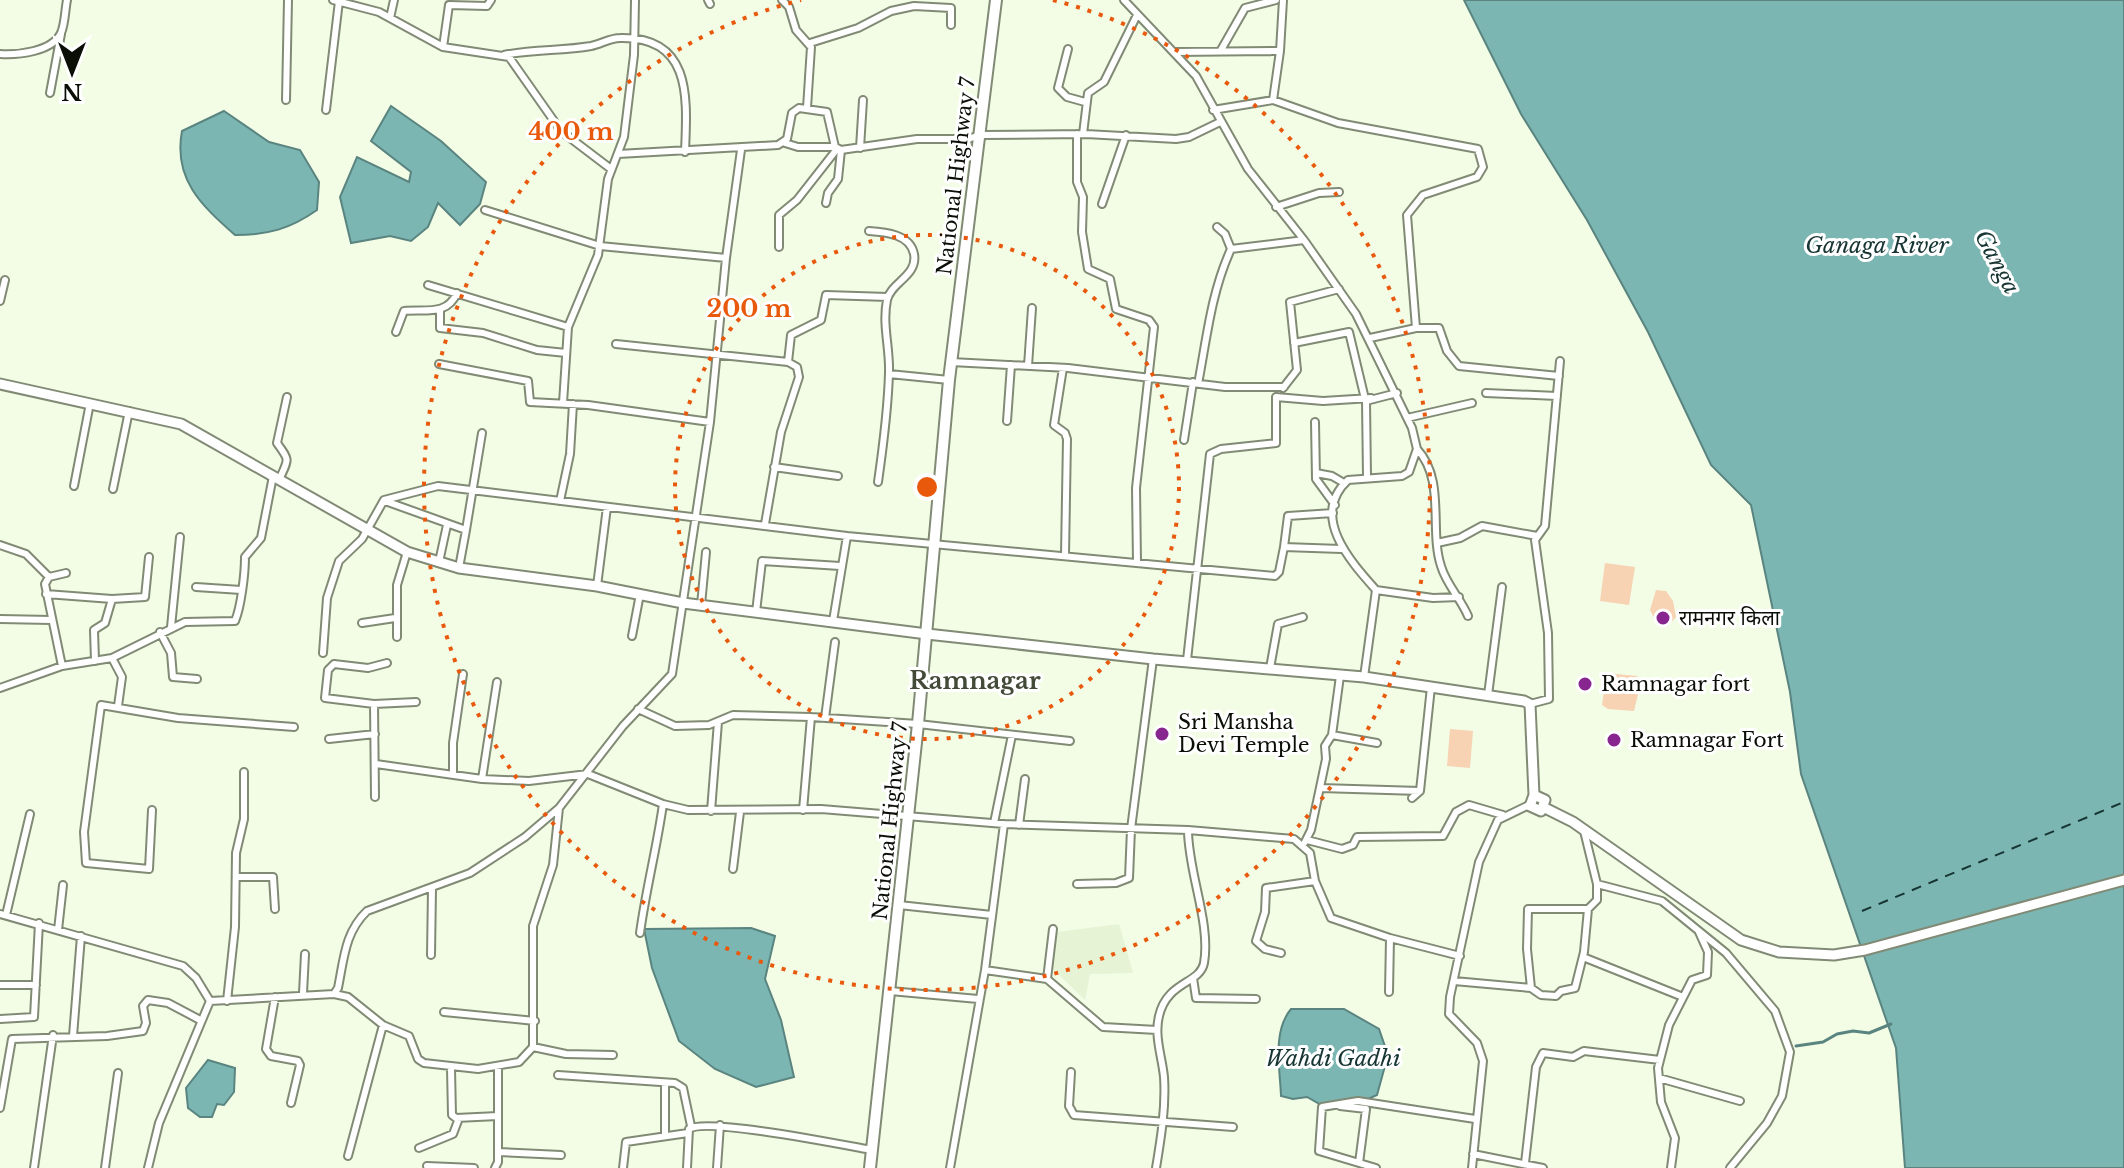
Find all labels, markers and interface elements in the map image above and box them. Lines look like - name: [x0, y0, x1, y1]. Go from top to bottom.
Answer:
- north arrow: [32, 32, 112, 112]
- street label: National Highway 7: [932, 75, 980, 276]
- text: N: [61, 78, 82, 105]
- text: 400 m: [528, 117, 614, 146]
- water label: Ganga: [1969, 225, 2025, 299]
- water label: Ganaga River: [1805, 232, 1950, 259]
- text: 200 m: [707, 294, 792, 323]
- centre of rings: [913, 473, 941, 501]
- place label: रामनगर किला: [1679, 606, 1781, 630]
- marker: रामनगर किला: [1654, 609, 1672, 627]
- district label: Ramnagar: [909, 666, 1041, 695]
- place label: Ramnagar fort: [1601, 672, 1751, 696]
- marker: Ramnagar fort: [1576, 675, 1594, 693]
- place label: Sri Mansha Devi Temple: [1178, 710, 1309, 757]
- street label: National Highway 7: [868, 720, 912, 921]
- marker: Sri Mansha Devi Temple: [1153, 725, 1171, 743]
- place label: Ramnagar Fort: [1630, 728, 1784, 752]
- marker: Ramnagar Fort: [1605, 731, 1623, 749]
- water label: Wahdi Gadhi: [1265, 1045, 1401, 1072]

